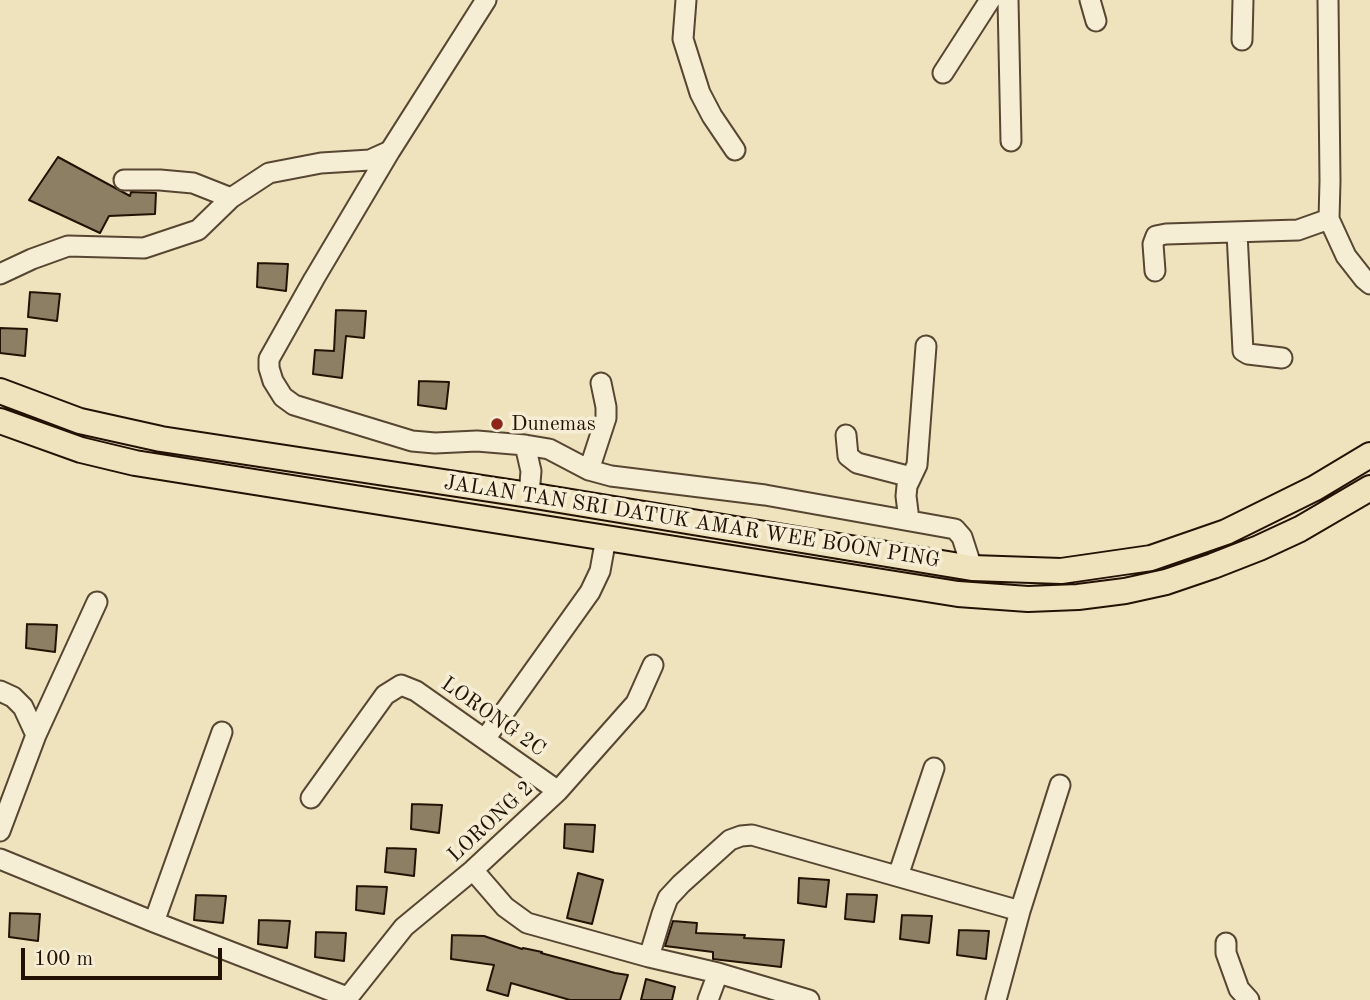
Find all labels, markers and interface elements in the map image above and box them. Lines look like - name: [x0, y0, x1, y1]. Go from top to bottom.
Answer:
- place label: Dunemas: [511, 411, 596, 437]
- marker: Dunemas: [489, 416, 505, 432]
- street label: JALAN TAN SRI DATUK AMAR WEE BOON PING: [442, 470, 942, 574]
- street label: LORONG 2C: [436, 672, 550, 762]
- street label: LORONG 2: [443, 776, 539, 868]
- scale bar: [24, 934, 226, 978]
- text: 100 m: [34, 949, 93, 970]

